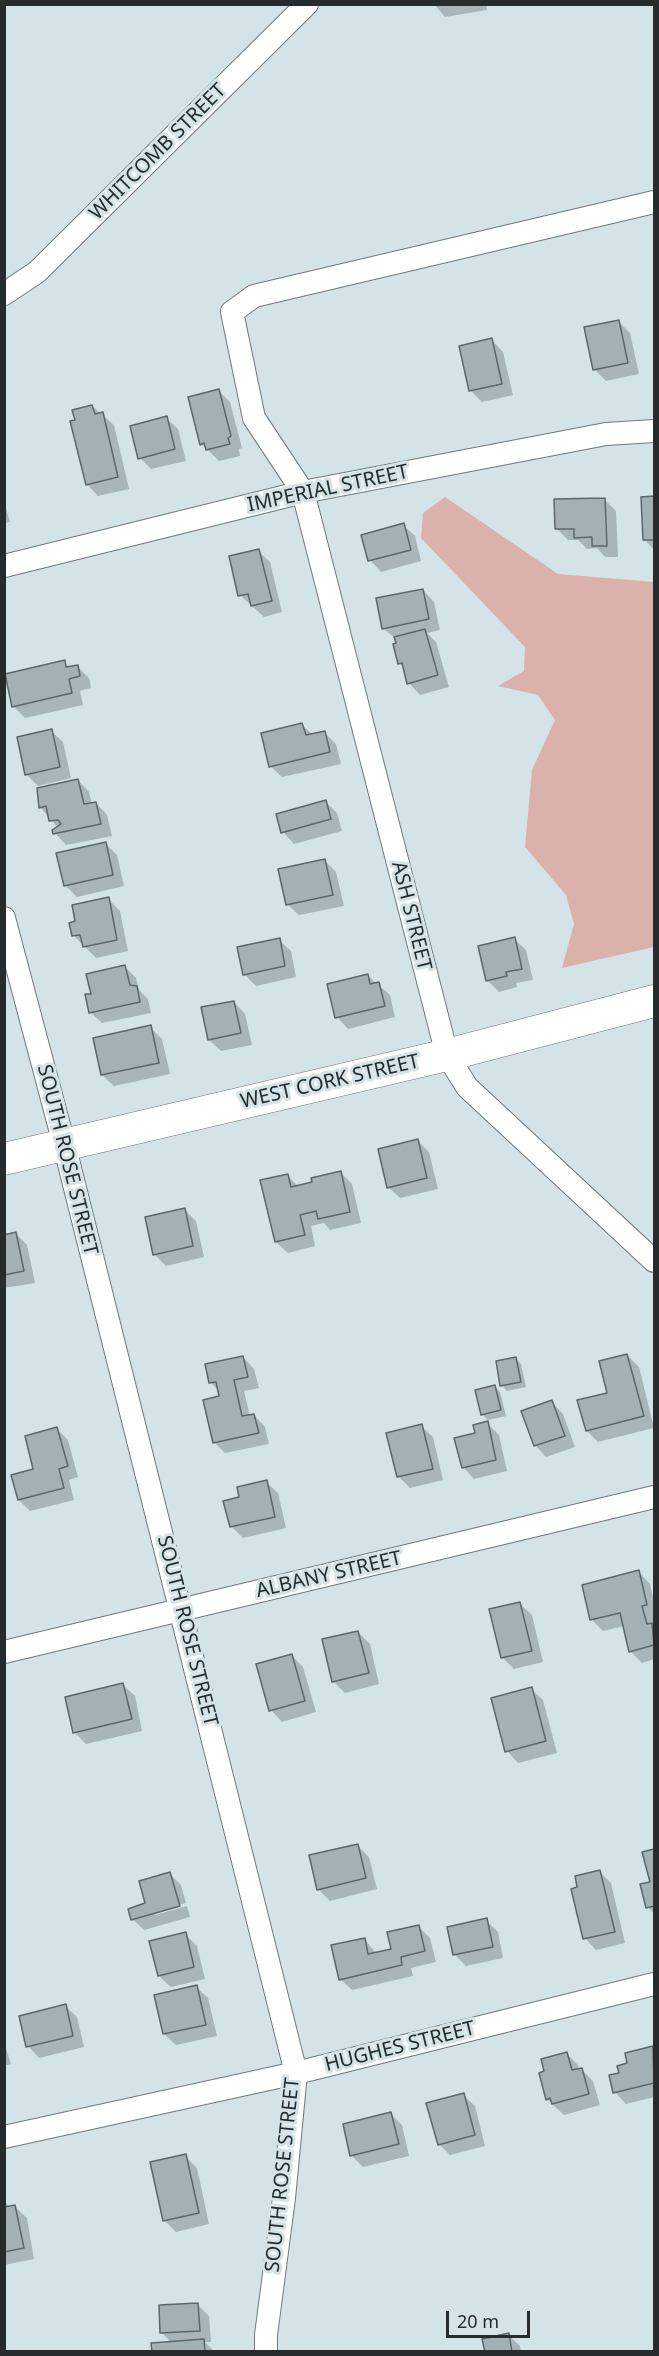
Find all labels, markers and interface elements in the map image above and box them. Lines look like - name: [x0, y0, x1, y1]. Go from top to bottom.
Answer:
- street label: WHITCOMB STREET: [85, 79, 231, 225]
- street label: IMPERIAL STREET: [245, 460, 411, 518]
- street label: ASH STREET: [386, 859, 436, 973]
- street label: WEST CORK STREET: [238, 1050, 422, 1114]
- street label: SOUTH ROSE STREET: [32, 1062, 102, 1258]
- street label: SOUTH ROSE STREET: [152, 1533, 222, 1729]
- street label: ALBANY STREET: [254, 1547, 404, 1603]
- street label: HUGHES STREET: [322, 2017, 478, 2077]
- street label: SOUTH ROSE STREET: [261, 2076, 305, 2274]
- scale bar: [449, 2299, 533, 2337]
- text: 20 m: [457, 2309, 499, 2333]

